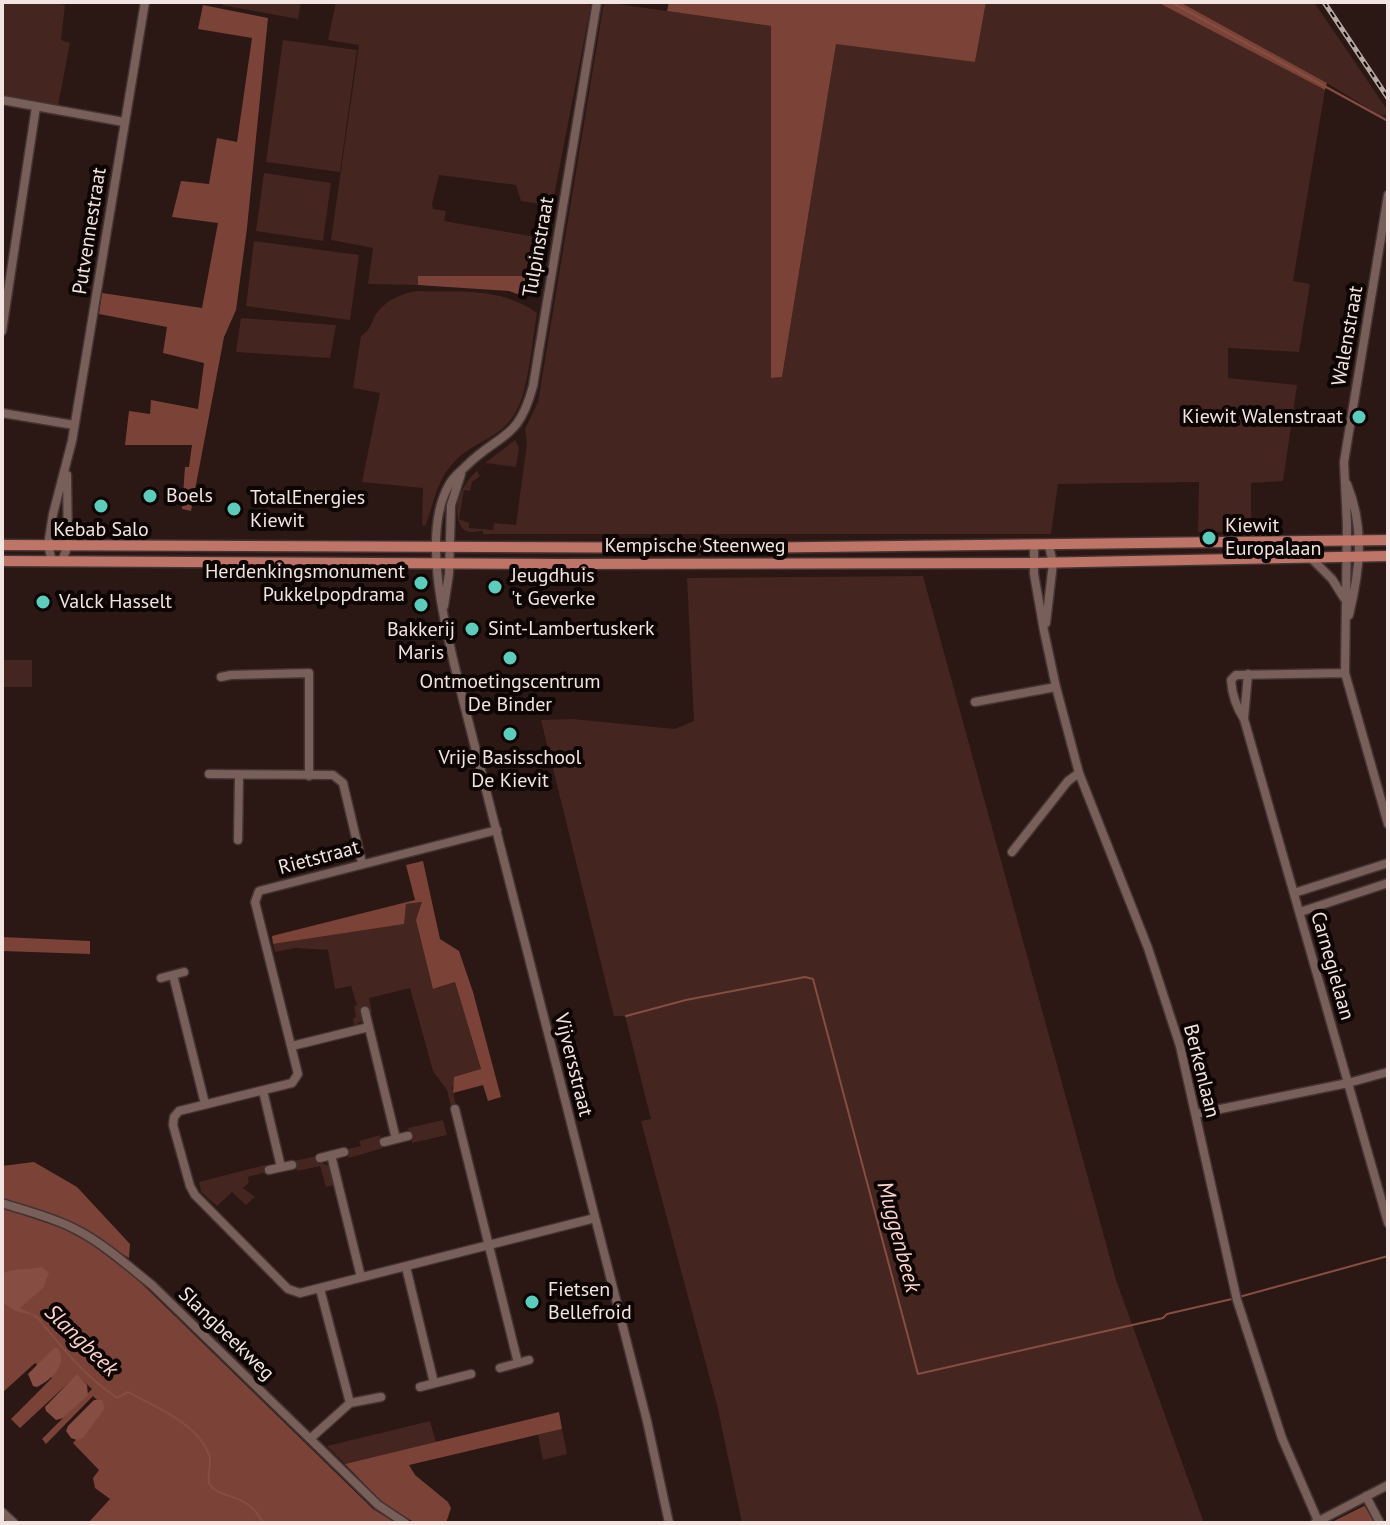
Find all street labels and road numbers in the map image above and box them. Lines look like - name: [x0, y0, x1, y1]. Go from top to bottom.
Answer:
- street label: Putvennestraat: [68, 166, 112, 296]
- street label: Tulpinstraat: [518, 195, 560, 299]
- street label: Walenstraat: [1327, 284, 1369, 388]
- street label: Kempische Steenweg: [604, 534, 786, 558]
- street label: Rietstraat: [276, 836, 362, 880]
- street label: Carnegielaan: [1305, 909, 1359, 1023]
- street label: Vijversstraat: [549, 1011, 597, 1119]
- street label: Berkenlaan: [1178, 1022, 1224, 1120]
- street label: Slangbeekweg: [173, 1282, 279, 1386]

